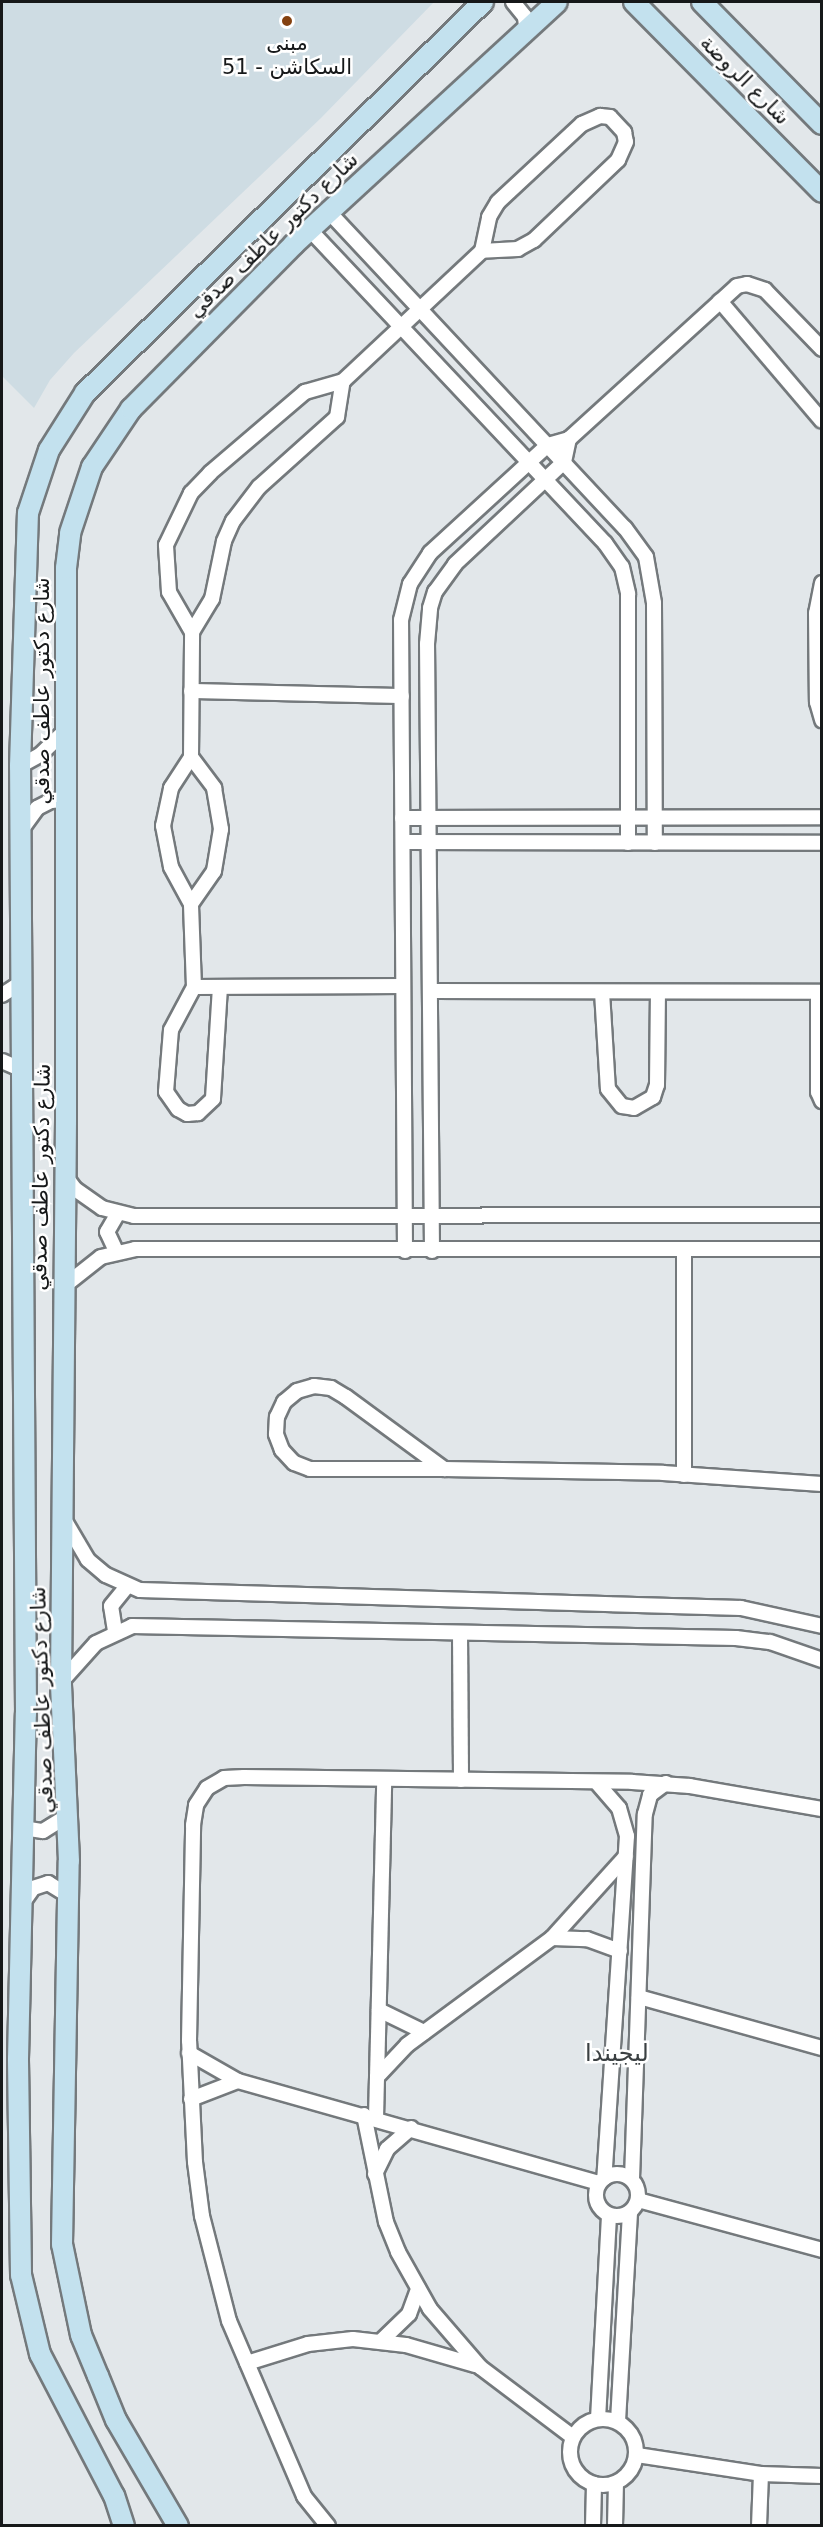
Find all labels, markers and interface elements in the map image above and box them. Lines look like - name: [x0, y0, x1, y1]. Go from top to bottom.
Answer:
- marker: مبنى السكاشن - 51: [280, 14, 294, 28]
- place label: مبنى السكاشن - 51: [222, 30, 352, 80]
- street label: شارع الروضة: [695, 30, 795, 130]
- street label: شارع دكتور عاطف صدقي: [183, 147, 363, 323]
- street label: شارع دكتور عاطف صدقي: [29, 577, 55, 805]
- street label: شارع دكتور عاطف صدقي: [26, 1063, 56, 1291]
- street label: شارع دكتور عاطف صدقي: [25, 1586, 59, 1814]
- district label: ليجيندا: [585, 2040, 649, 2068]

